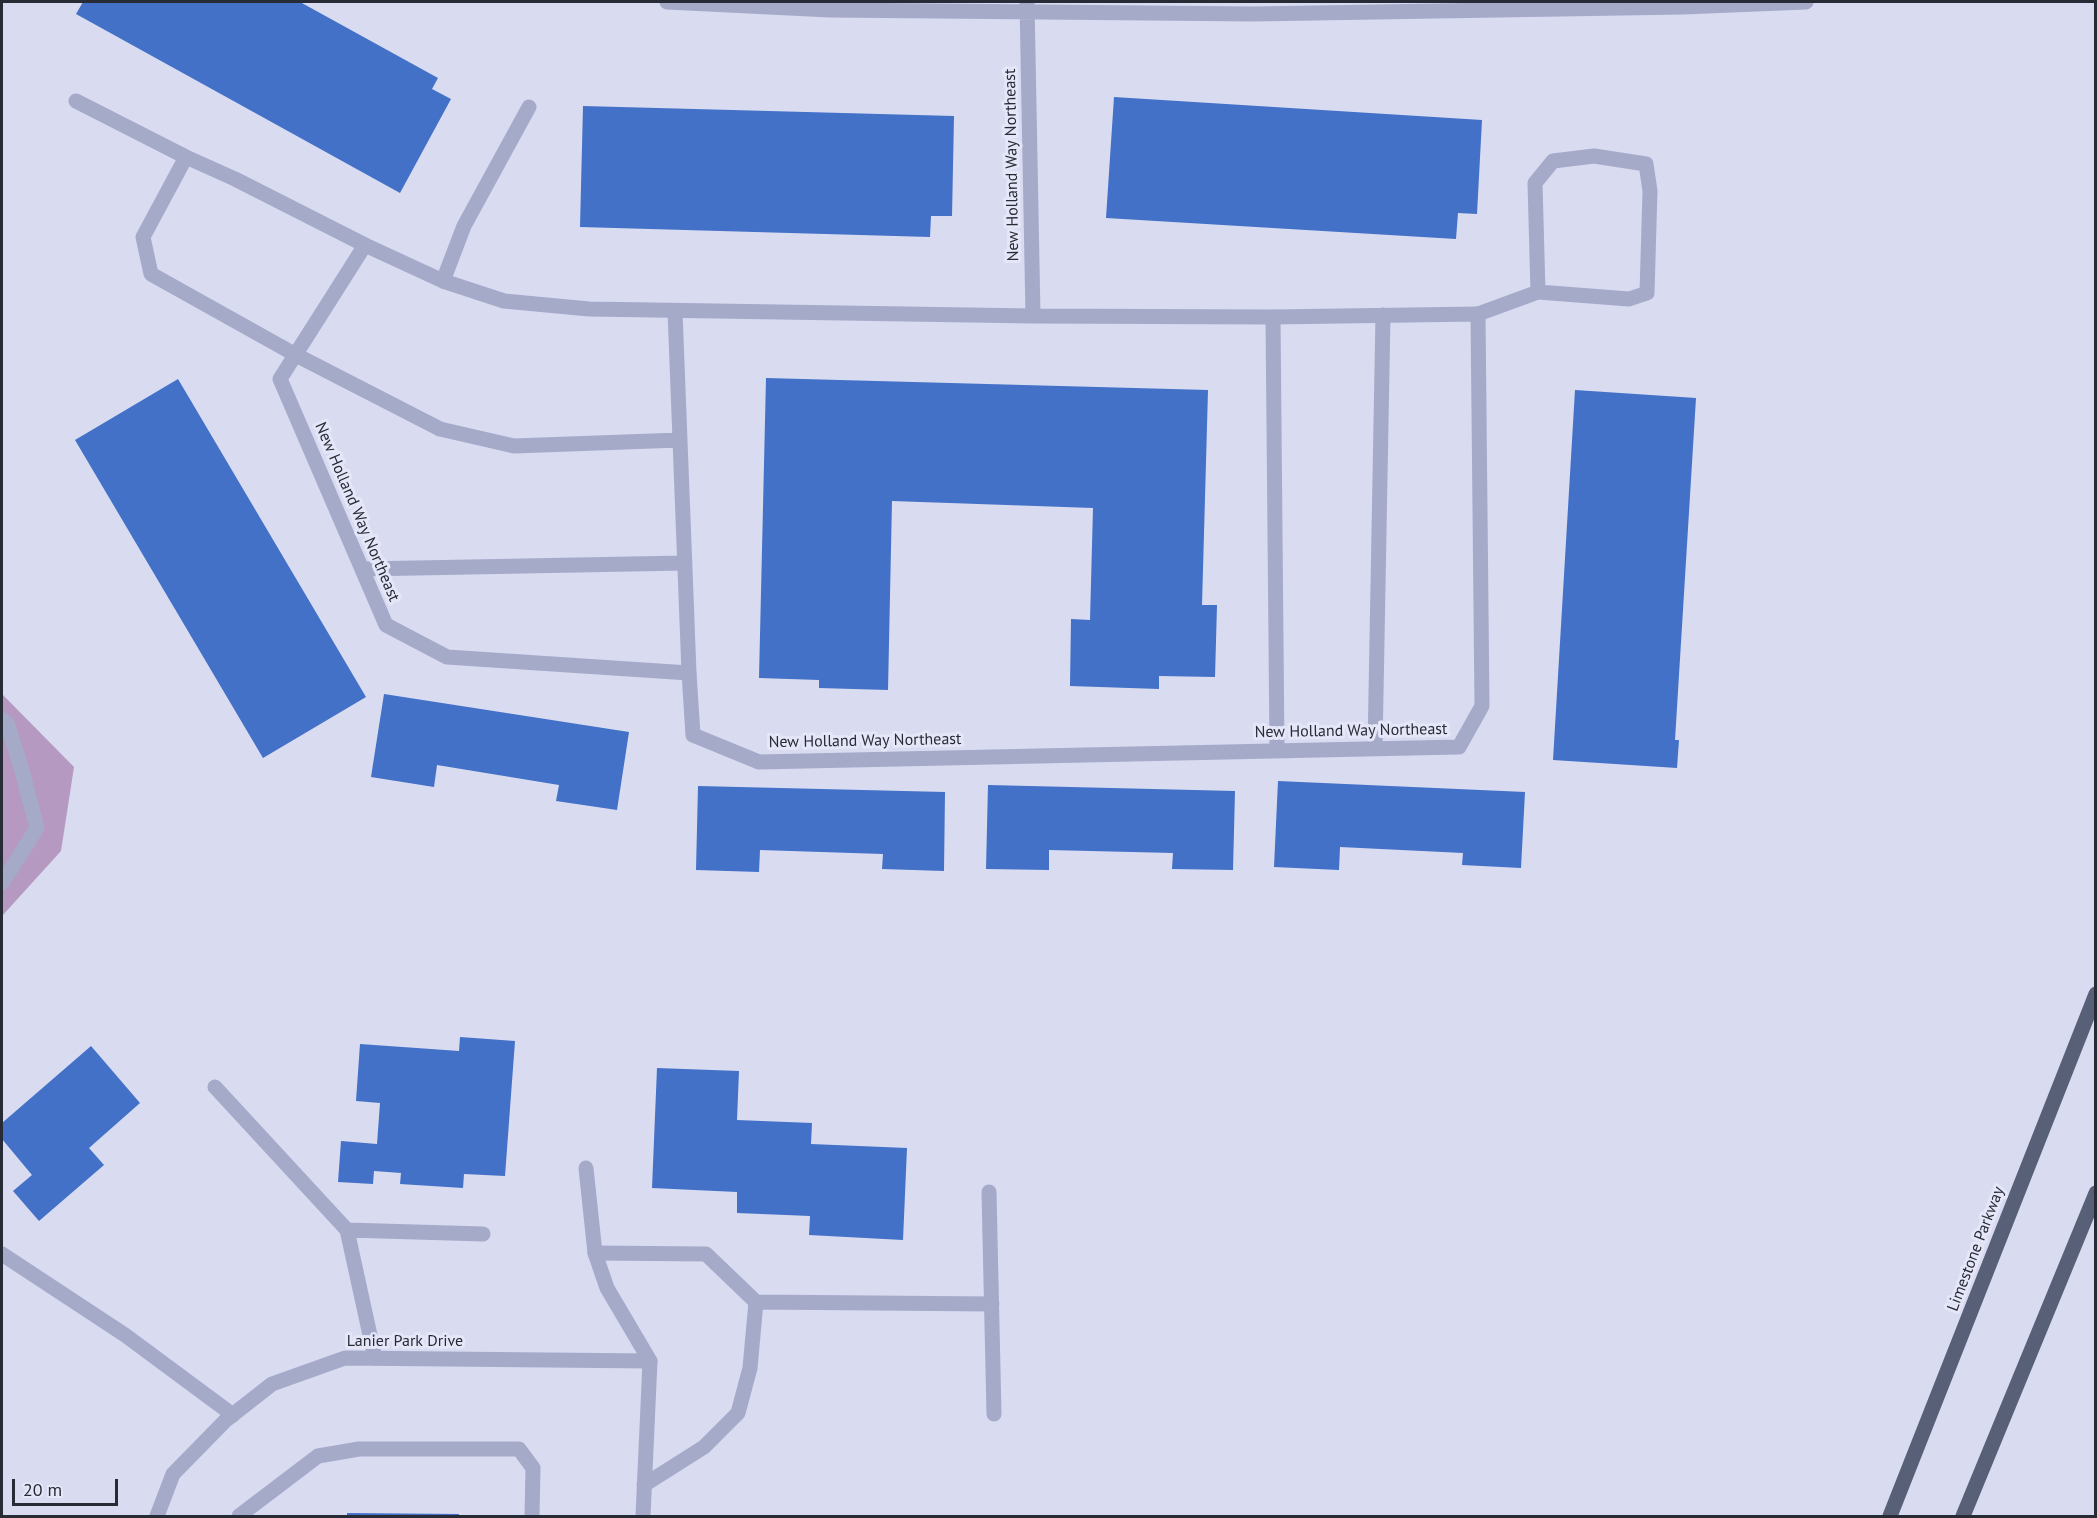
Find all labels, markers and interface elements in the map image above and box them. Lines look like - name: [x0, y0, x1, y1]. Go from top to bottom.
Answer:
- street label: New Holland Way Northeast: [1001, 68, 1023, 262]
- street label: New Holland Way Northeast: [310, 419, 404, 605]
- street label: New Holland Way Northeast: [1254, 720, 1448, 742]
- street label: New Holland Way Northeast: [768, 730, 962, 752]
- street label: Limestone Parkway: [1943, 1184, 2009, 1314]
- street label: Lanier Park Drive: [347, 1331, 463, 1351]
- scale bar: [15, 1467, 122, 1505]
- text: 20 m: [23, 1478, 62, 1501]

